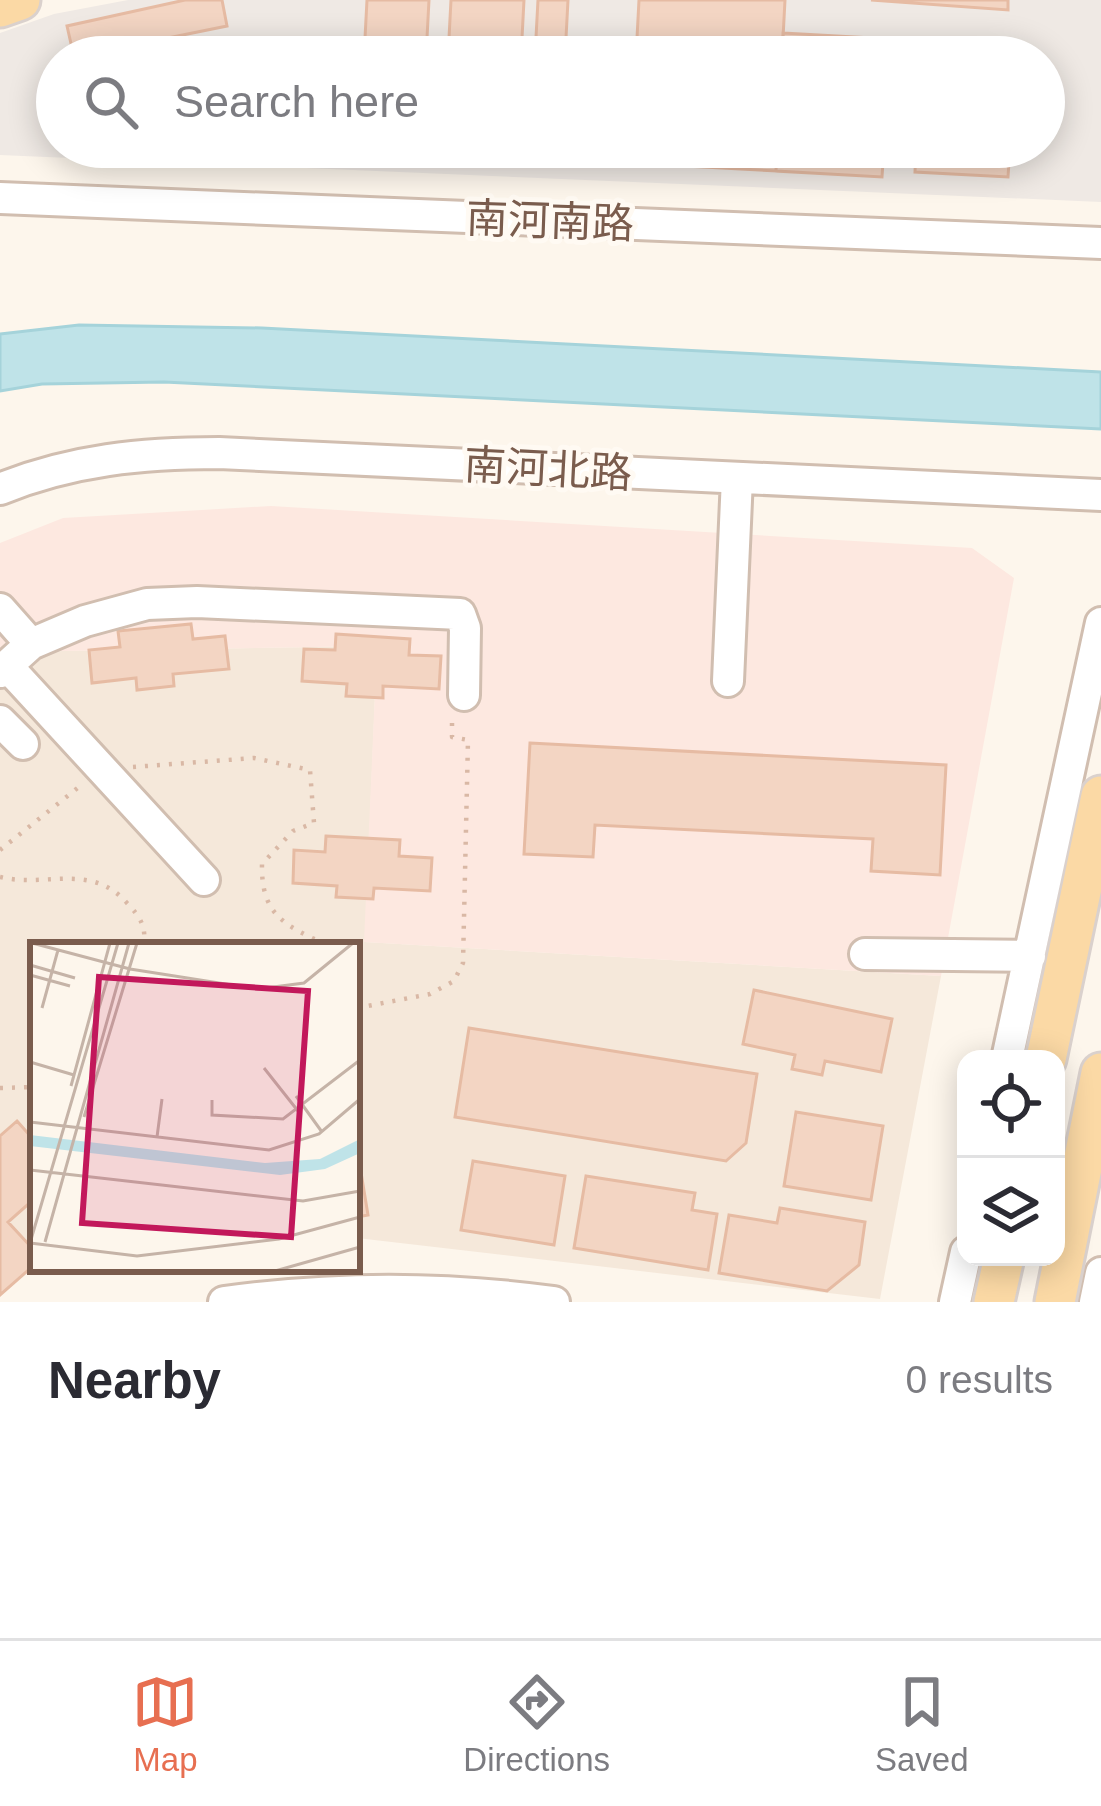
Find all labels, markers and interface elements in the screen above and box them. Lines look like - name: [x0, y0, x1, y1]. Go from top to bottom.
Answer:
- search box: [36, 36, 1065, 168]
- icon: search: [78, 69, 144, 135]
- text: Search here: [174, 76, 419, 127]
- street label: 南河南路: [465, 195, 635, 247]
- street label: 南河北路: [463, 441, 633, 497]
- inset map: [30, 942, 360, 1272]
- map controls: [957, 1050, 1065, 1266]
- button: locate: [957, 1050, 1065, 1158]
- button: layers: [957, 1158, 1065, 1266]
- text: Nearby: [48, 1352, 221, 1409]
- text: 0 results: [906, 1358, 1053, 1401]
- tab: Map: [132, 1669, 198, 1779]
- tab: Directions: [463, 1669, 610, 1779]
- tab: Saved: [875, 1669, 969, 1779]

